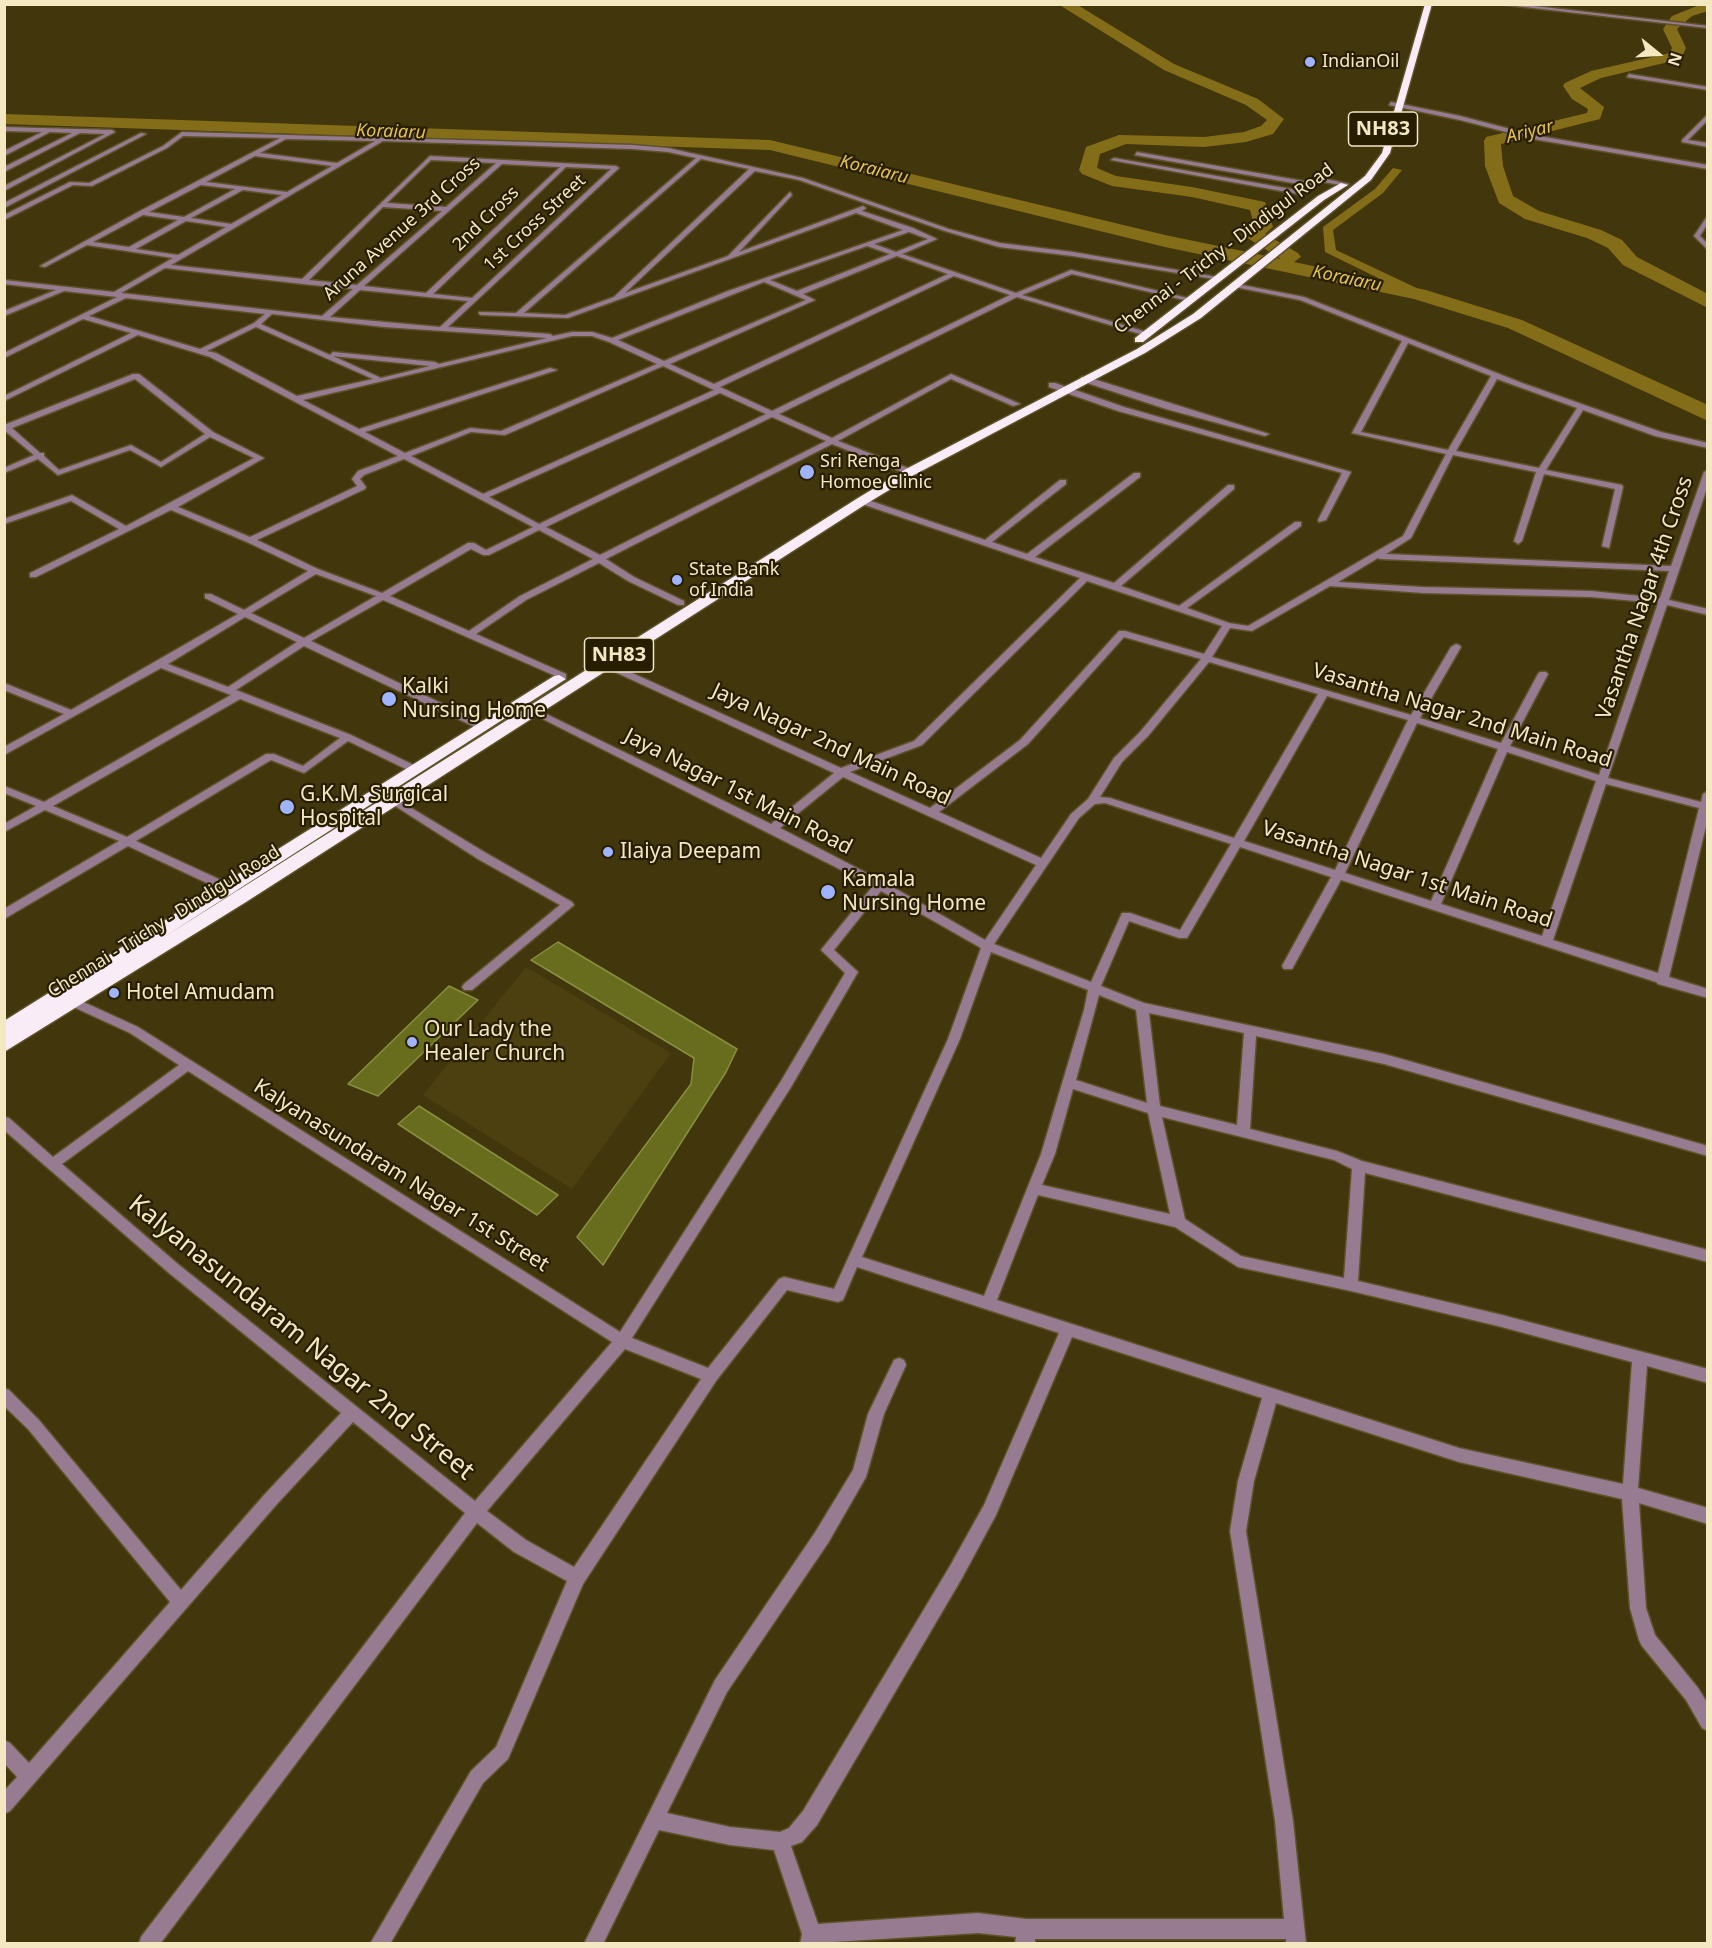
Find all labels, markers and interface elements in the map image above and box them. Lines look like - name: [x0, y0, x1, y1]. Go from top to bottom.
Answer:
- north arrow: [1628, 24, 1688, 84]
- text: N: [1663, 50, 1688, 69]
- place label: IndianOil: [1322, 51, 1400, 73]
- marker: IndianOil: [1303, 55, 1317, 69]
- road number: NH83: [1348, 112, 1418, 146]
- water label: Ariyar: [1504, 116, 1556, 148]
- water label: Koraiaru: [356, 120, 426, 144]
- water label: Koraiaru: [838, 151, 910, 189]
- street label: Aruna Avenue 3rd Cross: [319, 153, 485, 305]
- street label: Chennai - Trichy - Dindigul Road: [1110, 159, 1338, 339]
- street label: 1st Cross Street: [480, 170, 590, 276]
- street label: 2nd Cross: [448, 182, 524, 256]
- water label: Koraiaru: [1311, 261, 1383, 297]
- place label: Sri Renga Homoe Clinic: [820, 451, 932, 494]
- marker: Sri Renga Homoe Clinic: [798, 463, 816, 481]
- street label: Vasantha Nagar 4th Cross: [1591, 473, 1699, 723]
- place label: State Bank of India: [689, 559, 779, 602]
- marker: State Bank of India: [670, 573, 684, 587]
- road number: NH83: [584, 638, 654, 672]
- street label: Vasantha Nagar 2nd Main Road: [1309, 658, 1615, 774]
- place label: Kalki Nursing Home: [402, 674, 546, 724]
- street label: Jaya Nagar 2nd Main Road: [708, 679, 954, 811]
- marker: Kalki Nursing Home: [380, 690, 398, 708]
- street label: Jaya Nagar 1st Main Road: [620, 724, 856, 860]
- place label: G.K.M. Surgical Hospital: [300, 782, 448, 832]
- marker: G.K.M. Surgical Hospital: [278, 798, 296, 816]
- street label: Vasantha Nagar 1st Main Road: [1259, 816, 1555, 934]
- place label: Ilaiya Deepam: [620, 839, 761, 865]
- street label: Chennai - Trichy - Dindigul Road: [44, 841, 284, 1003]
- marker: Ilaiya Deepam: [601, 845, 615, 859]
- place label: Kamala Nursing Home: [842, 867, 986, 917]
- marker: Kamala Nursing Home: [819, 883, 837, 901]
- place label: Hotel Amudam: [126, 980, 275, 1006]
- marker: Hotel Amudam: [107, 986, 121, 1000]
- place label: Our Lady the Healer Church: [424, 1017, 565, 1067]
- marker: Our Lady the Healer Church: [405, 1035, 419, 1049]
- street label: Kalyanasundaram Nagar 1st Street: [249, 1074, 553, 1278]
- street label: Kalyanasundaram Nagar 2nd Street: [122, 1189, 480, 1487]

